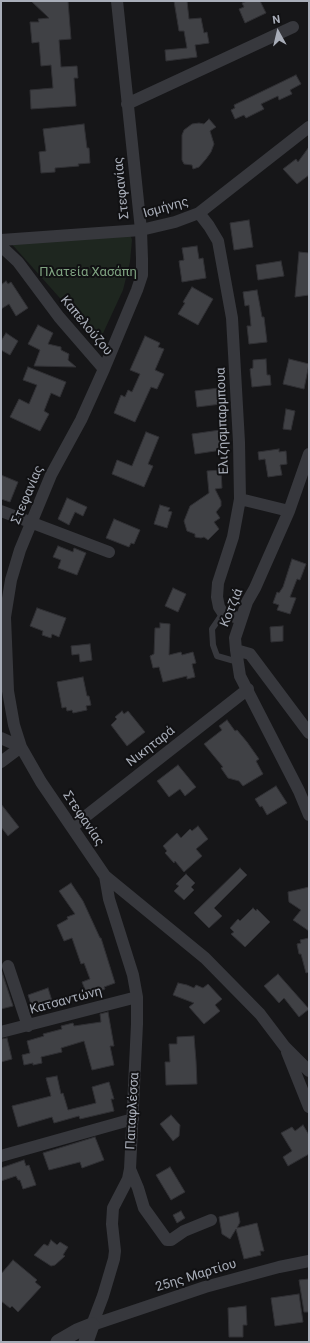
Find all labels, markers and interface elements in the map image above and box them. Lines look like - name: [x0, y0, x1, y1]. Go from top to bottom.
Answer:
- north arrow: [258, 12, 298, 52]
- text: N: [272, 13, 281, 27]
- street label: Στεφανίας: [111, 156, 133, 220]
- street label: Ισμήνης: [142, 194, 190, 222]
- park label: Πλατεία Χασάπη: [39, 265, 137, 281]
- street label: Καπελούζου: [57, 293, 115, 359]
- street label: Ελιζησμπαρμπουα: [213, 367, 233, 475]
- street label: Στεφανίας: [9, 463, 47, 527]
- street label: Κοτζιά: [217, 586, 247, 630]
- street label: Νικηταρά: [124, 723, 178, 771]
- street label: Στεφανίας: [59, 789, 107, 849]
- street label: Κατσαντώνη: [28, 984, 104, 1018]
- street label: Παπαφλέσσα: [123, 1072, 143, 1150]
- street label: 25ης Μαρτίου: [154, 1256, 238, 1296]

